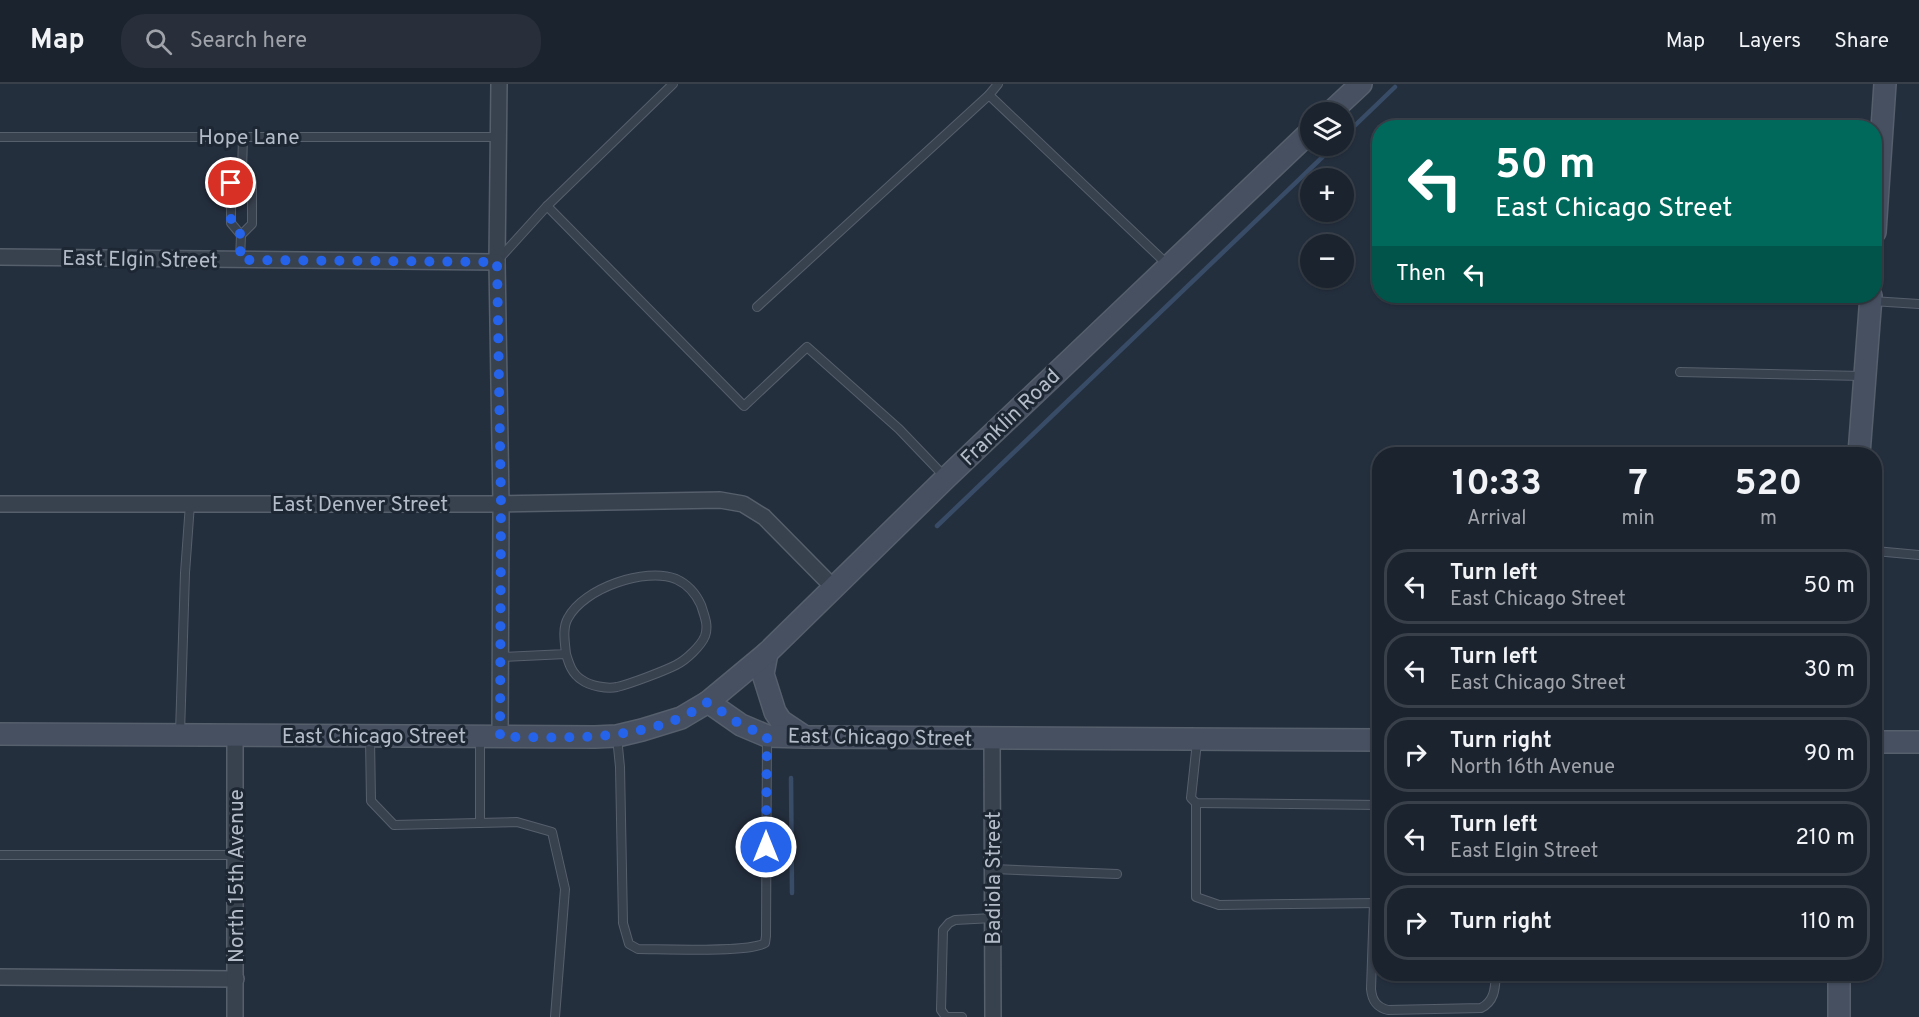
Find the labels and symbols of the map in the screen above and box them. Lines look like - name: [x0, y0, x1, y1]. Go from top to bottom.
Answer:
- street label: Hope Lane: [198, 125, 300, 152]
- pin: [205, 157, 256, 208]
- street label: East Elgin Street: [62, 246, 218, 275]
- street label: Franklin Road: [955, 364, 1067, 472]
- street label: East Denver Street: [272, 492, 448, 519]
- street label: East Chicago Street: [787, 723, 973, 754]
- street label: East Chicago Street: [282, 724, 466, 751]
- street label: North 15th Avenue: [224, 789, 251, 963]
- street label: Badiola Street: [981, 811, 1008, 945]
- position arrow: [734, 815, 798, 879]

